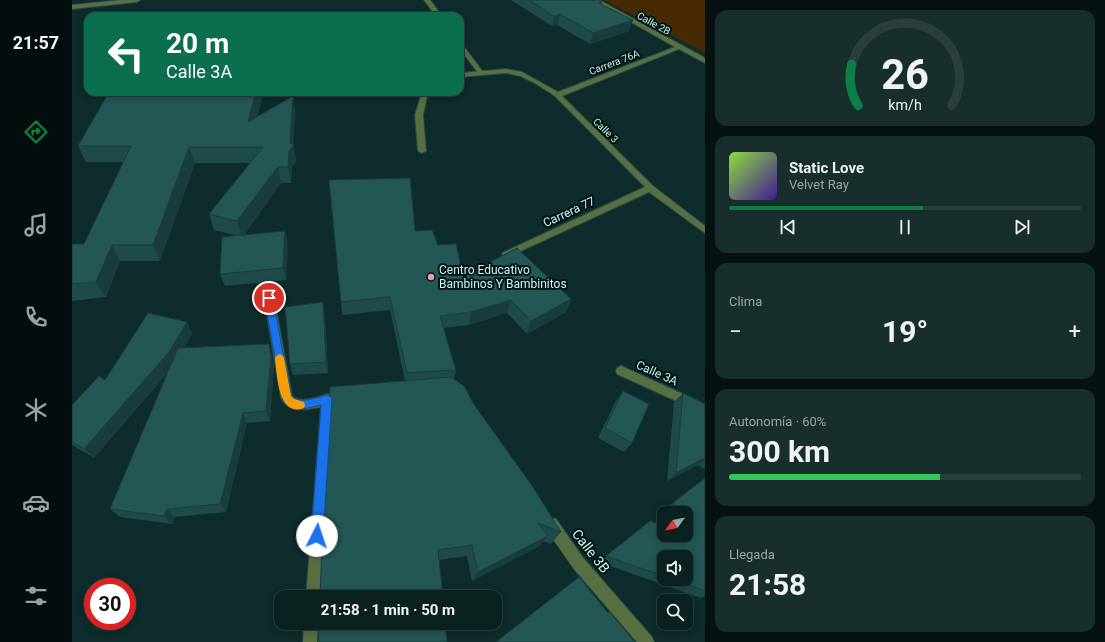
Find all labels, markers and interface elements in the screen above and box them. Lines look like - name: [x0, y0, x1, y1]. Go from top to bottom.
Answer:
- street label: Calle 2B: [635, 10, 672, 37]
- text: 20 m: [166, 27, 229, 60]
- icon: left: [100, 28, 152, 80]
- text: 21:57: [13, 32, 59, 53]
- street label: Carrera 76A: [588, 48, 641, 77]
- text: 26: [881, 50, 929, 99]
- text: Calle 3A: [166, 61, 232, 82]
- text: km/h: [888, 97, 922, 113]
- street label: Calle 3: [591, 116, 620, 145]
- icon: directions: [22, 118, 50, 146]
- text: Static Love: [789, 159, 864, 177]
- text: Velvet Ray: [789, 177, 849, 192]
- street label: Carrera 77: [541, 194, 597, 230]
- icon: music: [22, 211, 50, 239]
- icon: previous: [777, 216, 799, 238]
- icon: pause: [894, 216, 916, 238]
- icon: next: [1011, 216, 1033, 238]
- place label: Centro Educativo Bambinos Y Bambinitos: [439, 263, 567, 291]
- marker: Centro Educativo Bambinos Y Bambinitos: [426, 272, 436, 282]
- pin: [252, 281, 286, 315]
- icon: arrive: [258, 287, 280, 309]
- text: Clima: [729, 294, 762, 309]
- icon: phone: [22, 303, 50, 331]
- text: 19°: [882, 314, 928, 349]
- text: −: [729, 319, 742, 344]
- text: +: [1069, 319, 1081, 344]
- street label: Calle 3A: [634, 358, 680, 388]
- icon: climate: [22, 396, 50, 424]
- text: Autonomía · 60%: [729, 414, 826, 429]
- text: 300 km: [729, 434, 830, 469]
- icon: car: [22, 489, 50, 517]
- north arrow: [657, 506, 693, 542]
- map controls: [657, 506, 693, 630]
- position arrow: [296, 515, 338, 557]
- street label: Calle 3B: [569, 526, 613, 576]
- text: Llegada: [729, 547, 775, 562]
- button: sound: [657, 550, 693, 586]
- text: 21:58: [729, 567, 806, 602]
- speed limit sign: 30: [84, 578, 136, 630]
- icon: filters: [22, 582, 50, 610]
- button: search: [657, 594, 693, 630]
- text: 21:58 · 1 min · 50 m: [321, 601, 455, 619]

